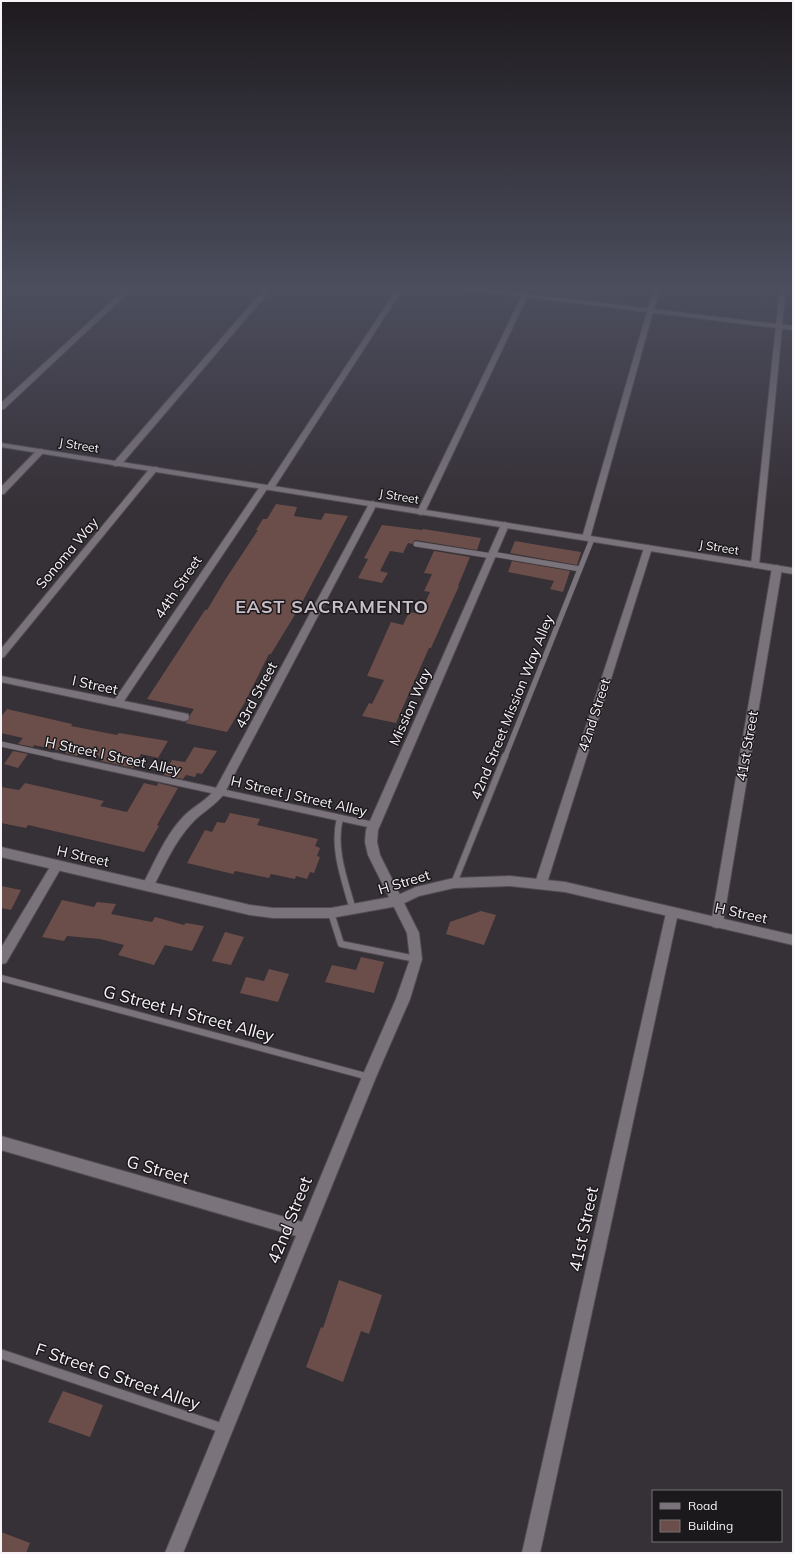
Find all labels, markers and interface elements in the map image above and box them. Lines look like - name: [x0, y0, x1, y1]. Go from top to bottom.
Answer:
- street label: J Street: [58, 434, 100, 456]
- street label: J Street: [378, 485, 420, 507]
- street label: Sonoma Way: [32, 513, 102, 592]
- street label: J Street: [698, 536, 740, 558]
- street label: 44th Street: [150, 552, 206, 622]
- district label: EAST SACRAMENTO: [235, 595, 429, 618]
- street label: 42nd Street Mission Way Alley: [467, 611, 558, 802]
- street label: 43rd Street: [231, 659, 281, 731]
- street label: Mission Way: [385, 665, 435, 749]
- street label: I Street: [71, 671, 119, 699]
- street label: 42nd Street: [574, 676, 614, 754]
- street label: 41st Street: [732, 709, 762, 783]
- street label: H Street I Street Alley: [43, 733, 183, 779]
- street label: H Street J Street Alley: [229, 772, 369, 821]
- street label: H Street: [55, 841, 111, 871]
- street label: H Street: [376, 866, 432, 898]
- street label: H Street: [713, 899, 769, 927]
- street label: G Street H Street Alley: [101, 980, 277, 1047]
- street label: G Street: [124, 1150, 192, 1188]
- street label: 42nd Street: [262, 1173, 316, 1267]
- street label: 41st Street: [564, 1185, 602, 1273]
- street label: F Street G Street Alley: [33, 1338, 203, 1415]
- legend: [652, 1490, 782, 1542]
- text: Road: [688, 1498, 717, 1513]
- text: Building: [688, 1518, 733, 1533]

